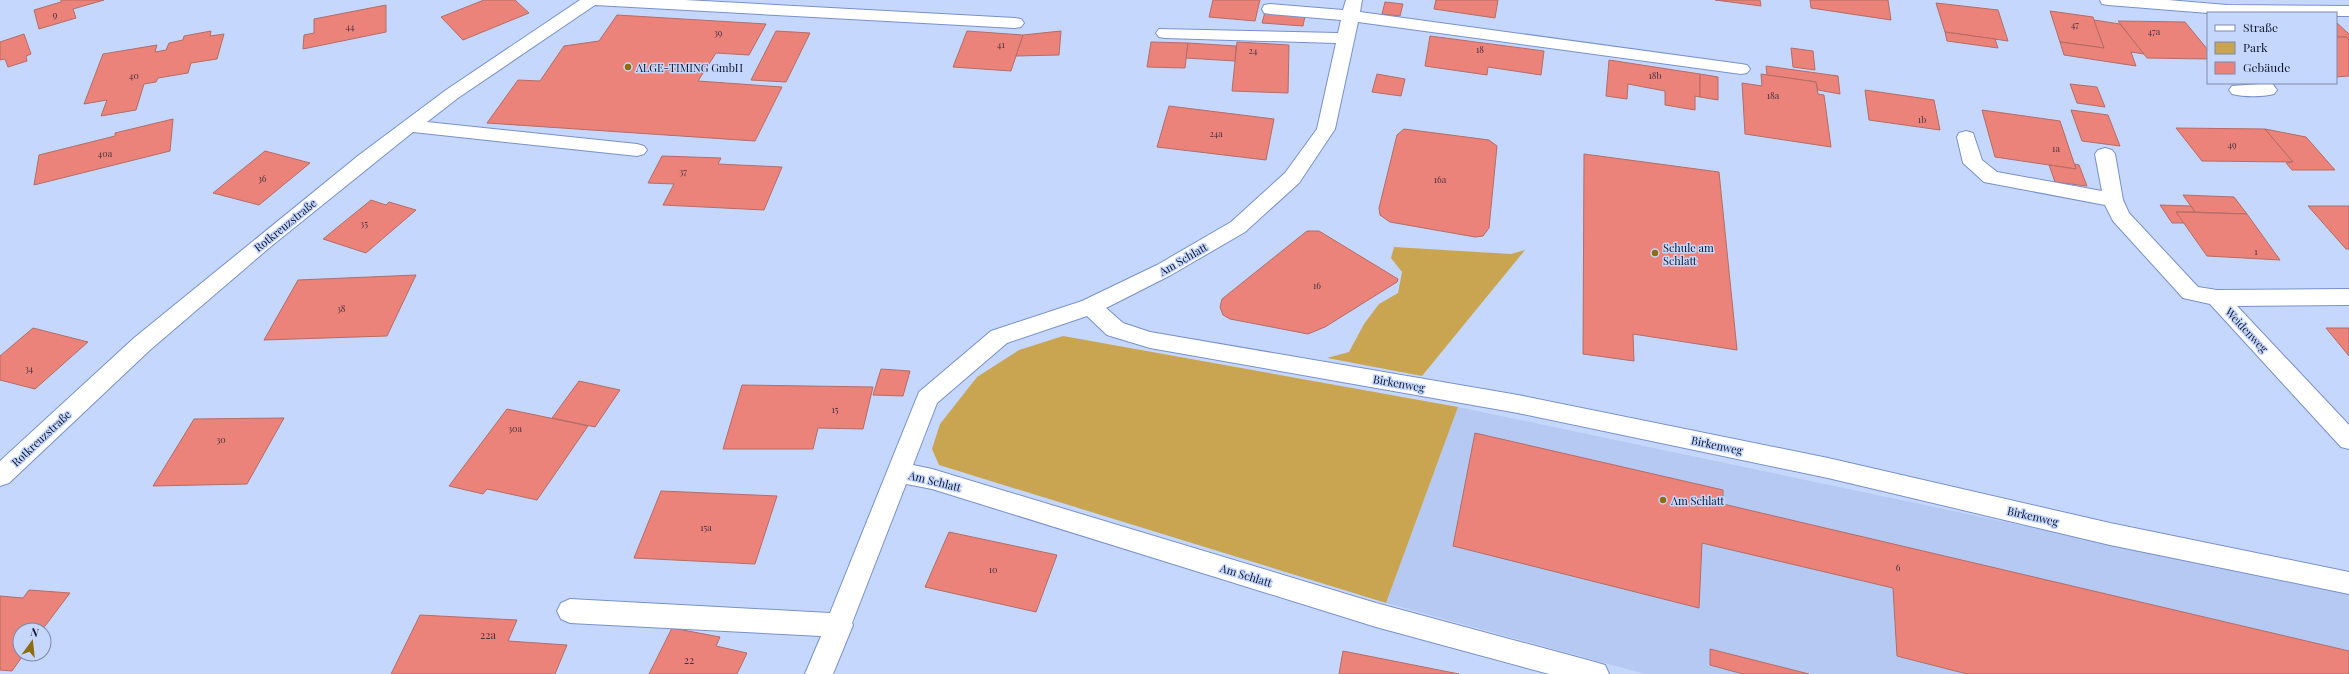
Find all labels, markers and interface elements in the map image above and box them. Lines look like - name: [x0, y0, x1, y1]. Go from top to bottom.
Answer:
- house number: 9: [53, 8, 58, 20]
- legend: [2207, 12, 2337, 84]
- house number: 47: [2071, 18, 2079, 30]
- text: Straße: [2243, 19, 2278, 35]
- house number: 44: [346, 20, 355, 32]
- house number: 47a: [2148, 25, 2161, 37]
- house number: 39: [714, 26, 723, 38]
- house number: 41: [997, 38, 1006, 50]
- text: Park: [2243, 39, 2268, 55]
- house number: 18: [1476, 43, 1484, 55]
- house number: 24: [1249, 44, 1258, 56]
- text: Gebäude: [2243, 59, 2290, 75]
- place label: ALGE-TIMING GmbH: [635, 60, 743, 75]
- marker: ALGE-TIMING GmbH: [623, 62, 633, 72]
- house number: 40: [129, 69, 139, 81]
- house number: 18b: [1648, 69, 1662, 81]
- house number: 18a: [1767, 89, 1780, 101]
- house number: 1b: [1918, 113, 1926, 125]
- house number: 24a: [1209, 127, 1223, 139]
- house number: 49: [2227, 138, 2237, 150]
- house number: 1a: [2052, 142, 2060, 154]
- house number: 40a: [98, 147, 113, 159]
- house number: 37: [679, 165, 687, 177]
- house number: 36: [258, 172, 267, 184]
- house number: 16a: [1434, 173, 1447, 185]
- street label: Rotkreuzstraße: [251, 195, 320, 255]
- house number: 35: [360, 217, 368, 229]
- street label: Am Schlatt: [1155, 239, 1210, 279]
- place label: Schule am Schlatt: [1663, 240, 1714, 268]
- house number: 1: [2254, 245, 2258, 257]
- marker: Schule am Schlatt: [1650, 248, 1660, 258]
- house number: 16: [1313, 279, 1321, 291]
- house number: 38: [337, 302, 346, 314]
- street label: Weidenweg: [2222, 304, 2272, 356]
- house number: 34: [25, 362, 34, 374]
- street label: Birkenweg: [1372, 371, 1426, 395]
- house number: 15: [832, 403, 839, 415]
- street label: Rotkreuzstraße: [8, 406, 74, 469]
- house number: 30a: [508, 422, 522, 434]
- street label: Birkenweg: [1690, 432, 1744, 458]
- house number: 30: [216, 433, 226, 445]
- street label: Am Schlatt: [906, 467, 963, 495]
- place label: Am Schlatt: [1670, 493, 1724, 508]
- marker: Am Schlatt: [1658, 495, 1668, 505]
- street label: Birkenweg: [2006, 503, 2060, 529]
- house number: 15a: [700, 521, 712, 533]
- street label: Am Schlatt: [1217, 560, 1274, 590]
- house number: 6: [1896, 561, 1901, 573]
- house number: 10: [989, 563, 997, 575]
- north arrow: [12, 622, 52, 662]
- text: N: [29, 624, 41, 640]
- house number: 22a: [480, 627, 497, 642]
- house number: 22: [684, 652, 694, 667]

